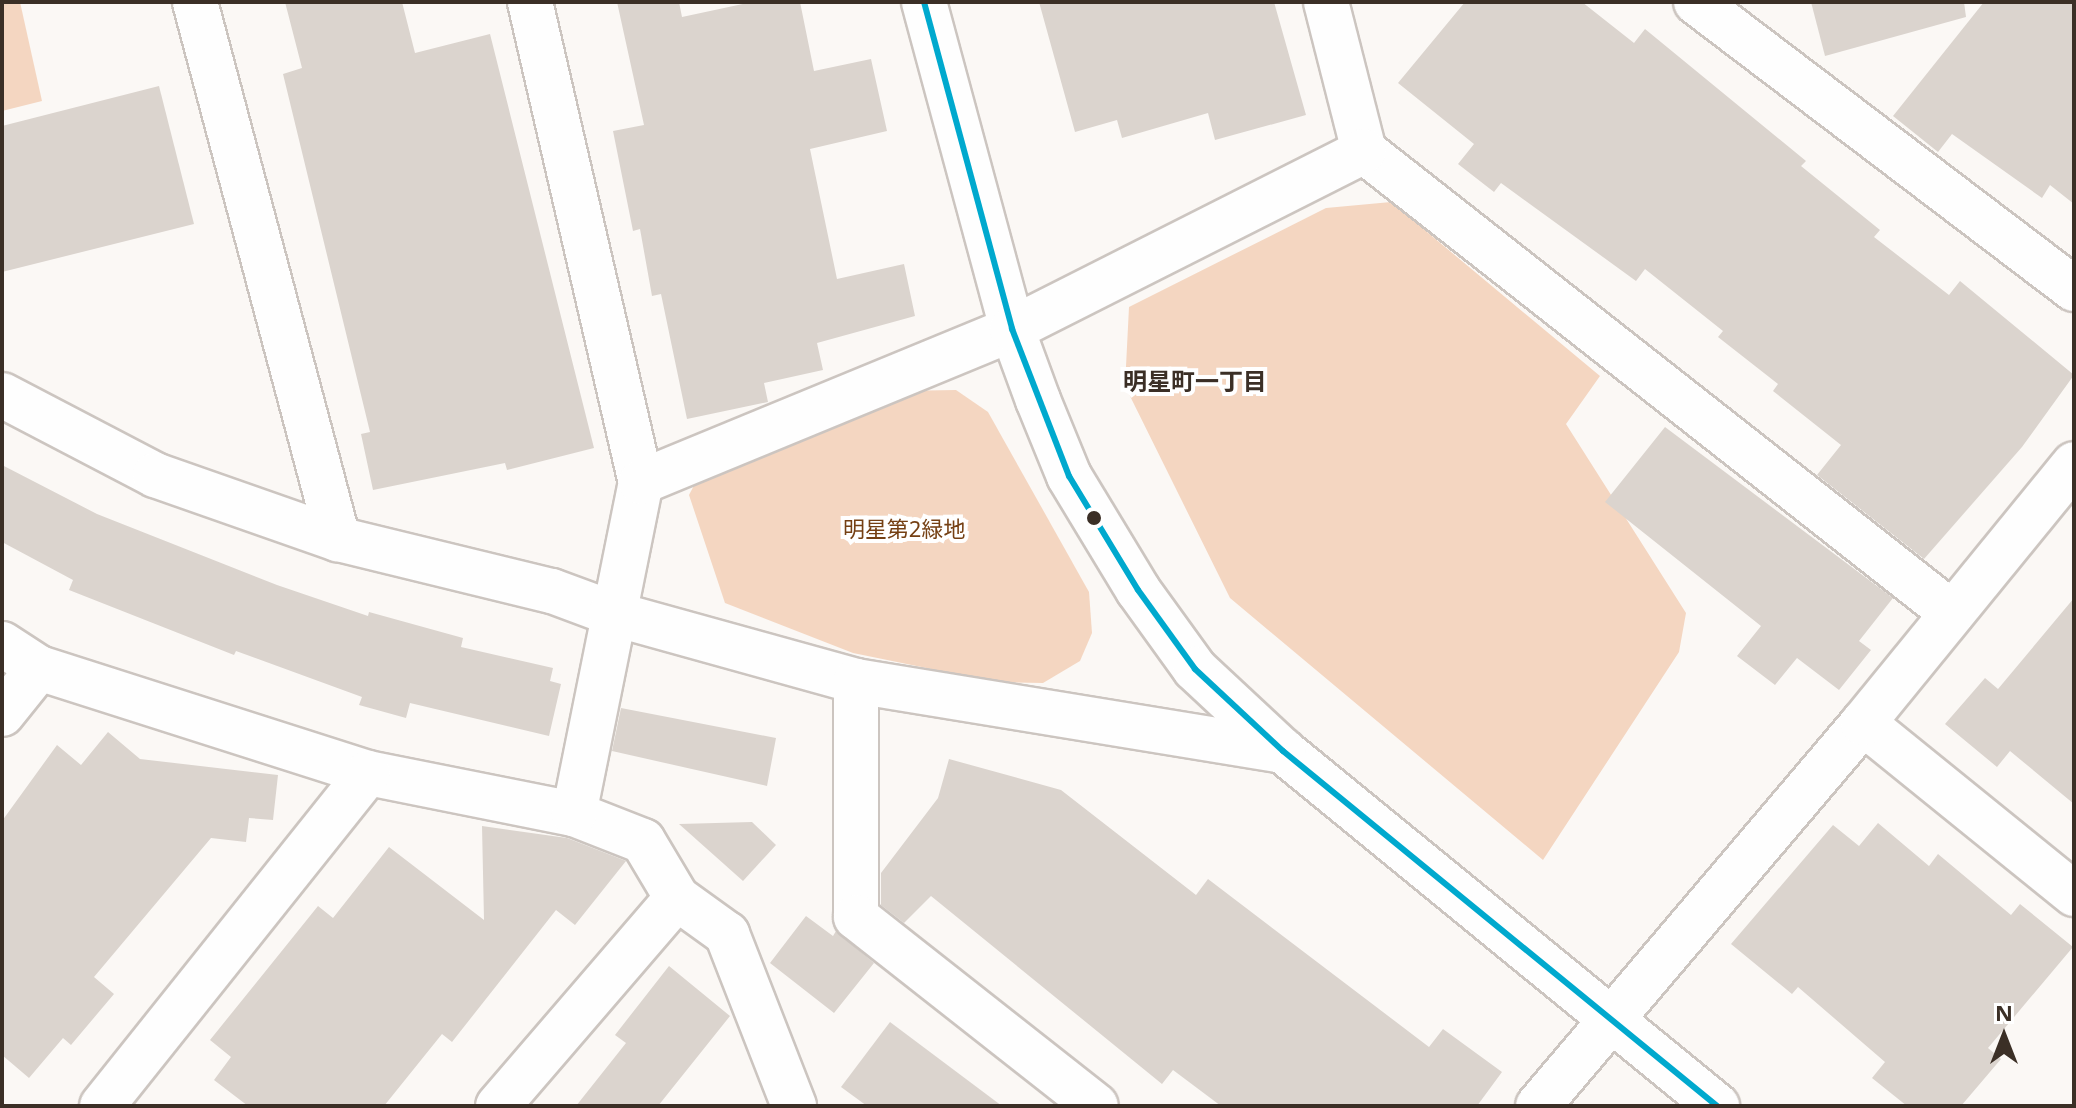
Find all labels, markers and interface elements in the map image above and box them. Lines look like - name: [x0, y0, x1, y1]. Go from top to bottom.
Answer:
- district label: 明星町一丁目: [1123, 367, 1267, 395]
- unlabelled marker: [1086, 510, 1102, 526]
- park label: 明星第2緑地: [843, 516, 965, 542]
- north arrow: [1964, 996, 2044, 1076]
- text: N: [1995, 997, 2013, 1027]

